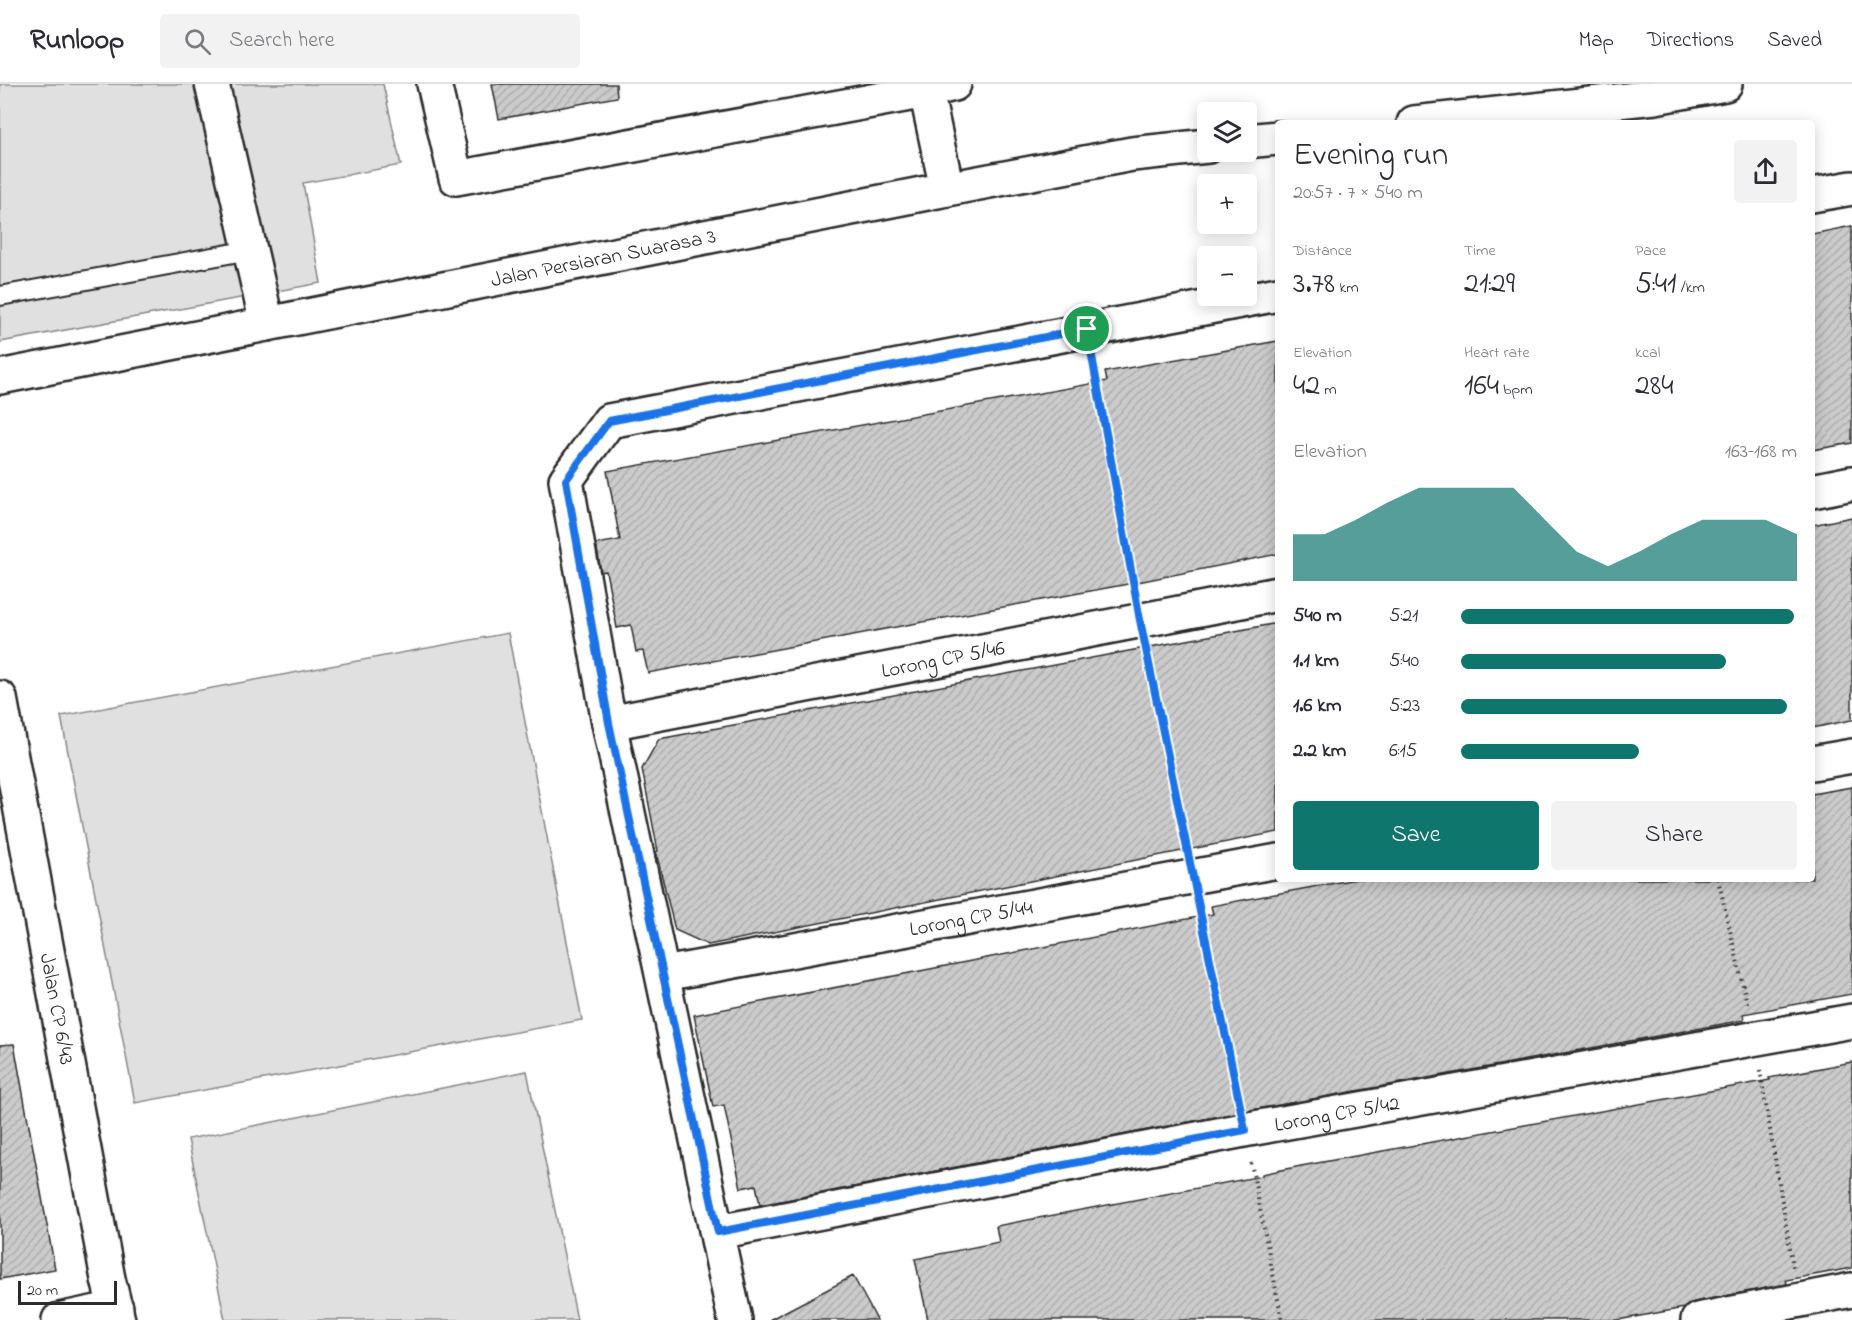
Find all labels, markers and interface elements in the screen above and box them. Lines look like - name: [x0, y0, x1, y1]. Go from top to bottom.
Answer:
- search box: [160, 14, 580, 68]
- text: Runloop: [30, 21, 124, 62]
- icon: search: [181, 25, 214, 58]
- text: Search here: [229, 25, 335, 57]
- text: Map: [1578, 26, 1614, 56]
- text: Directions: [1647, 26, 1734, 56]
- text: Saved: [1767, 26, 1822, 56]
- map controls: [1197, 102, 1257, 306]
- button: layers: [1197, 102, 1257, 162]
- text: Evening run: [1293, 132, 1448, 180]
- button: share: [1734, 140, 1797, 203]
- button: +: [1197, 174, 1257, 234]
- text: 20:57 · 7 × 540 m: [1293, 179, 1423, 208]
- street label: Jalan Persiaran Suarasa 3: [488, 222, 719, 296]
- text: Distance: [1293, 239, 1352, 263]
- text: Time: [1464, 239, 1496, 263]
- text: Pace: [1635, 239, 1666, 263]
- button: −: [1197, 246, 1257, 306]
- text: 3.78: [1293, 263, 1335, 307]
- text: 21:29: [1464, 263, 1515, 307]
- text: 5:41: [1635, 263, 1677, 307]
- text: km: [1335, 276, 1359, 300]
- text: /km: [1677, 276, 1705, 300]
- pin: [1061, 303, 1112, 354]
- icon: arrive: [1070, 312, 1103, 345]
- text: Elevation: [1293, 341, 1352, 365]
- text: Heart rate: [1464, 341, 1530, 365]
- text: kcal: [1635, 341, 1660, 365]
- text: 42: [1293, 365, 1320, 409]
- text: 164: [1464, 365, 1499, 409]
- text: 284: [1635, 365, 1674, 409]
- text: m: [1320, 378, 1337, 402]
- text: bpm: [1499, 378, 1533, 402]
- text: Elevation: [1293, 438, 1367, 467]
- text: 163–168 m: [1725, 438, 1797, 467]
- text: 540 m: [1293, 602, 1342, 631]
- text: 5:21: [1389, 602, 1418, 631]
- street label: Lorong CP 5/46: [879, 634, 1008, 687]
- text: 1.1 km: [1293, 647, 1339, 676]
- text: 5:40: [1389, 647, 1419, 676]
- text: 1.6 km: [1293, 692, 1342, 721]
- text: 5:23: [1389, 692, 1420, 721]
- text: 2.2 km: [1293, 737, 1346, 766]
- text: 6:15: [1389, 737, 1417, 766]
- button: Save: [1293, 801, 1539, 870]
- button: Share: [1551, 801, 1797, 870]
- street label: Lorong CP 5/44: [907, 893, 1036, 946]
- street label: Jalan CP 6/43: [31, 951, 81, 1067]
- street label: Lorong CP 5/42: [1272, 1089, 1402, 1141]
- scale bar: [18, 1278, 117, 1306]
- text: 20 m: [27, 1279, 58, 1303]

